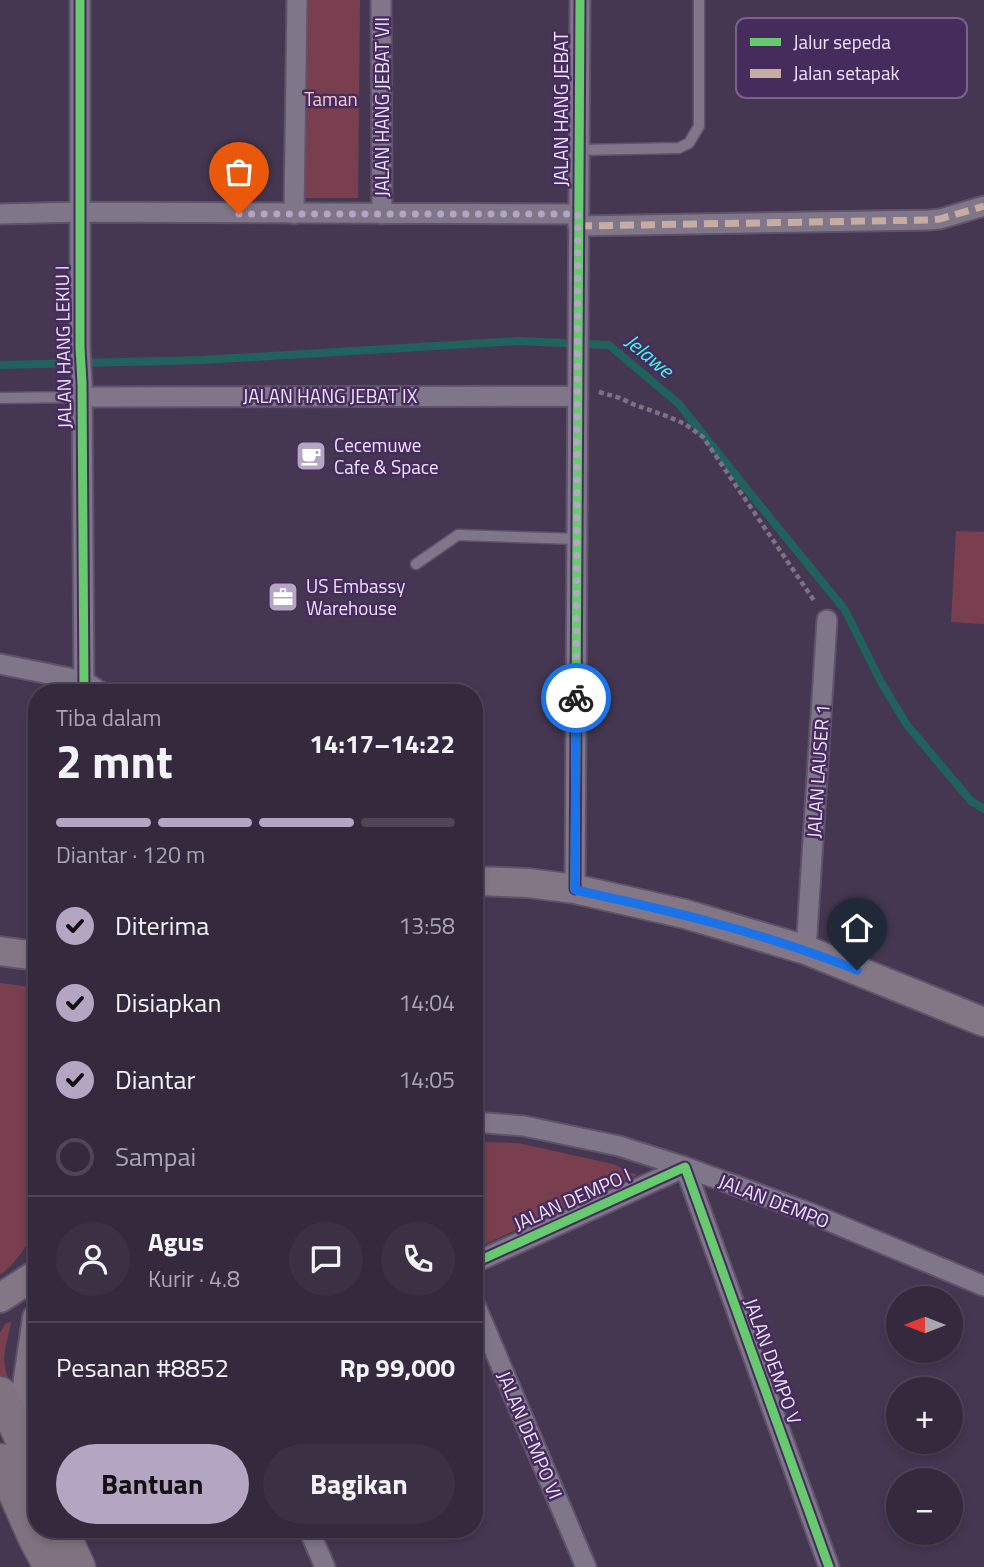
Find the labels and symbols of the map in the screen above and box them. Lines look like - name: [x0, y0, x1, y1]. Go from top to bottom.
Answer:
- street label: JALAN HANG JEBAT VII: [367, 17, 396, 197]
- legend: [736, 18, 967, 98]
- text: Jalur sepeda: [793, 27, 891, 56]
- street label: JALAN HANG JEBAT: [546, 31, 575, 187]
- text: Jalan setapak: [793, 58, 900, 87]
- park label: Taman: [304, 84, 358, 113]
- pin: [209, 142, 269, 214]
- street label: JALAN HANG LEKIU I: [47, 265, 78, 429]
- water label: Jelawe: [618, 325, 682, 386]
- street label: JALAN HANG JEBAT IX: [243, 381, 418, 410]
- place label: Cecemuwe Cafe & Space: [334, 430, 439, 481]
- cafe icon: Cecemuwe Cafe & Space: [294, 439, 328, 473]
- place label: US Embassy Warehouse: [306, 571, 405, 622]
- office icon: US Embassy Warehouse: [266, 580, 300, 614]
- courier: [541, 663, 611, 733]
- street label: JALAN LAUSER 1: [798, 703, 837, 839]
- pin: [827, 898, 887, 970]
- street label: JALAN DEMPO I: [509, 1160, 635, 1237]
- street label: JALAN DEMPO: [714, 1166, 834, 1235]
- north arrow: [886, 1286, 962, 1363]
- street label: JALAN DEMPO V: [737, 1294, 810, 1428]
- street label: JALAN DEMPO VI: [490, 1366, 571, 1503]

